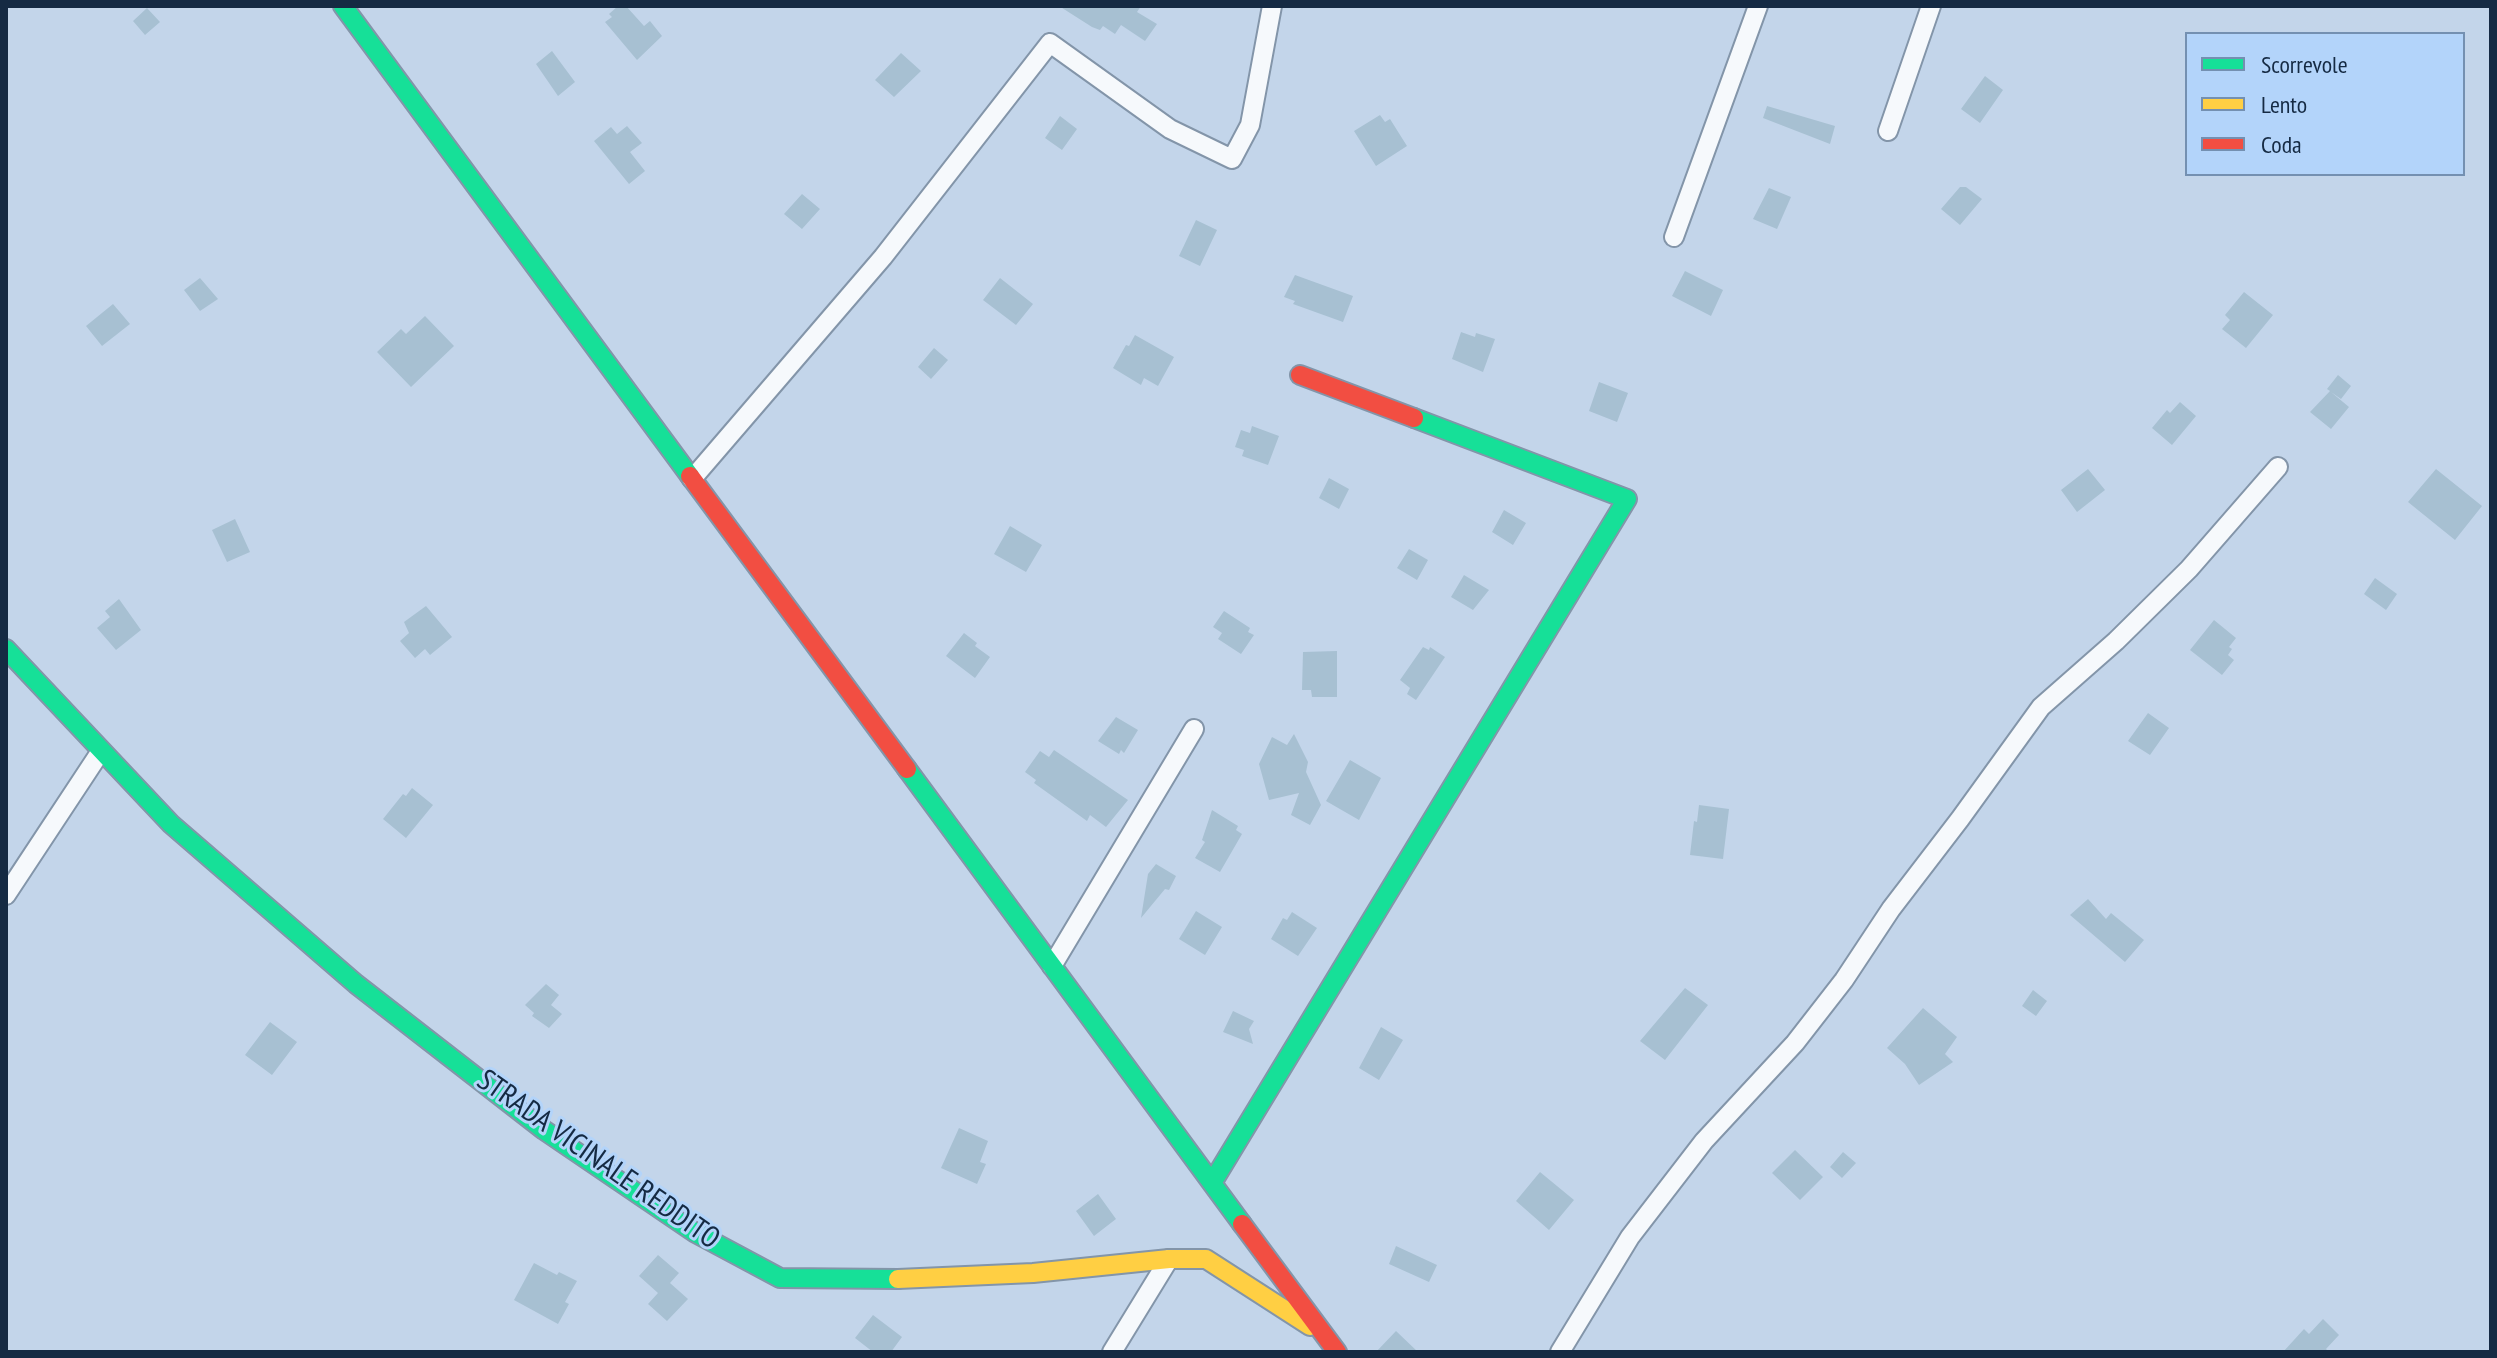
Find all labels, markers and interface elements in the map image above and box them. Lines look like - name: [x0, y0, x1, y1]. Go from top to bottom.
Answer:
- legend: [2185, 32, 2465, 176]
- text: Scorrevole: [2261, 49, 2348, 80]
- text: Lento: [2261, 89, 2307, 120]
- text: Coda: [2261, 129, 2302, 160]
- street label: STRADA VICINALE REDDITO: [470, 1063, 726, 1257]

